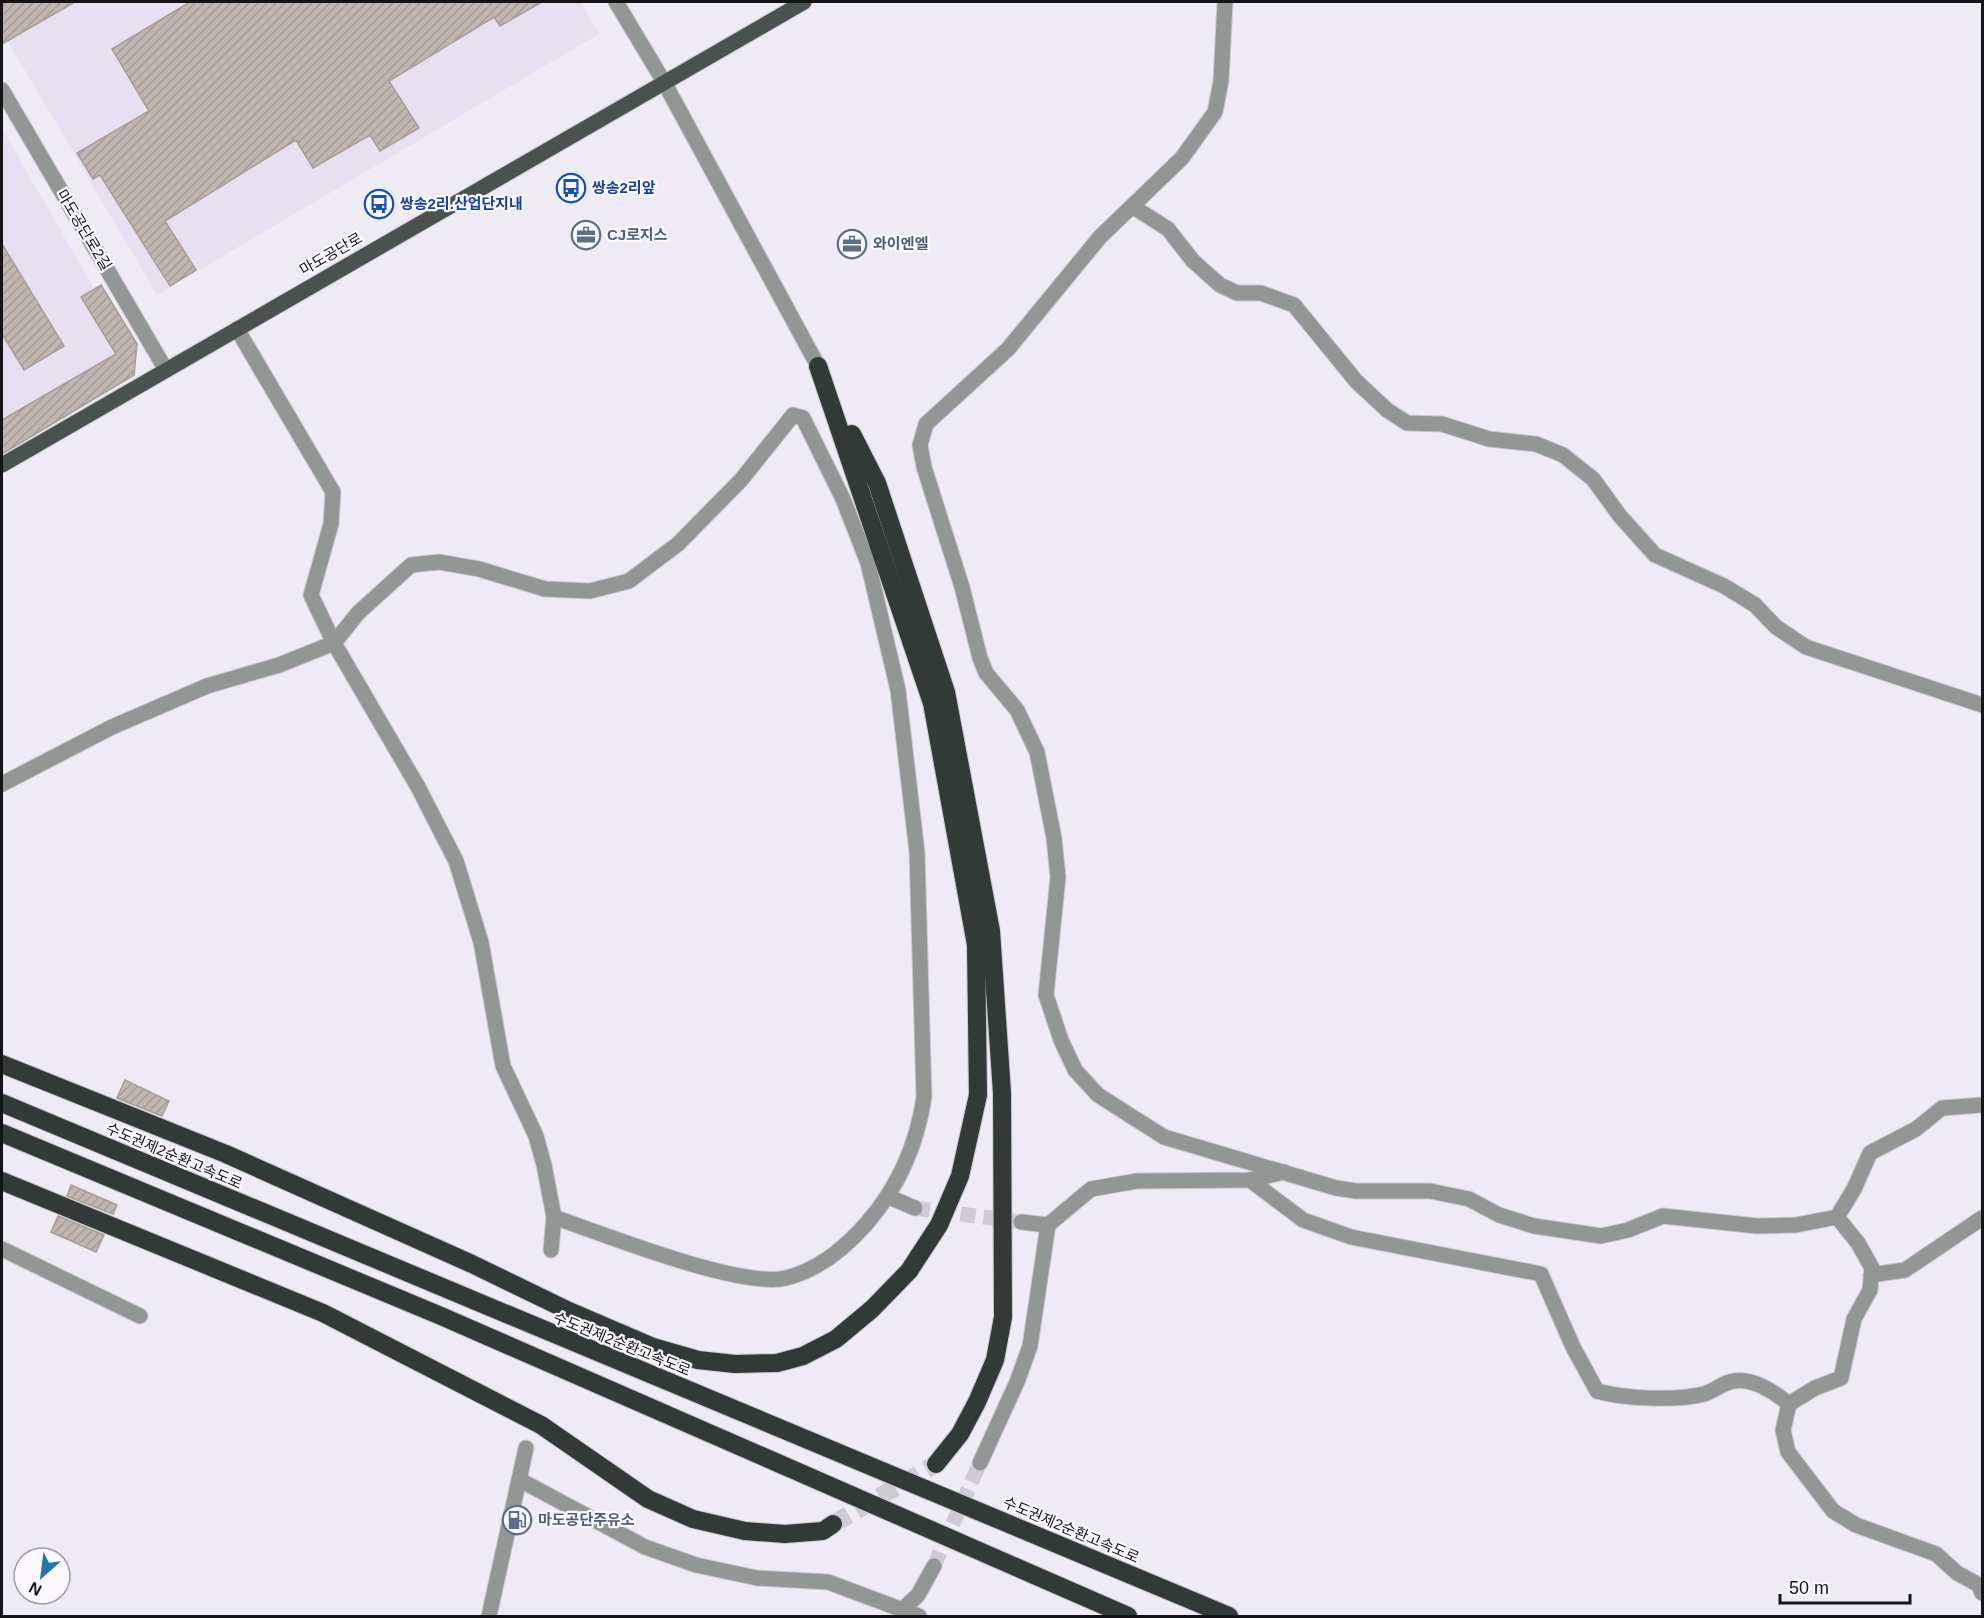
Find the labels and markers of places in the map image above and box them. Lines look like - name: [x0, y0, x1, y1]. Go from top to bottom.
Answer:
- bus stop icon: 쌍송2리앞: [555, 172, 587, 204]
- place label: 쌍송2리앞: [592, 179, 656, 196]
- bus stop icon: 쌍송2리.산업단지내: [363, 188, 395, 220]
- place label: 쌍송2리.산업단지내: [400, 195, 523, 212]
- office icon: CJ로지스: [570, 219, 602, 251]
- place label: CJ로지스: [607, 226, 668, 243]
- office icon: 와이엔엘: [836, 228, 868, 260]
- place label: 와이엔엘: [873, 235, 928, 252]
- fuel station icon: 마도공단주유소: [501, 1504, 533, 1536]
- place label: 마도공단주유소: [538, 1511, 635, 1528]

